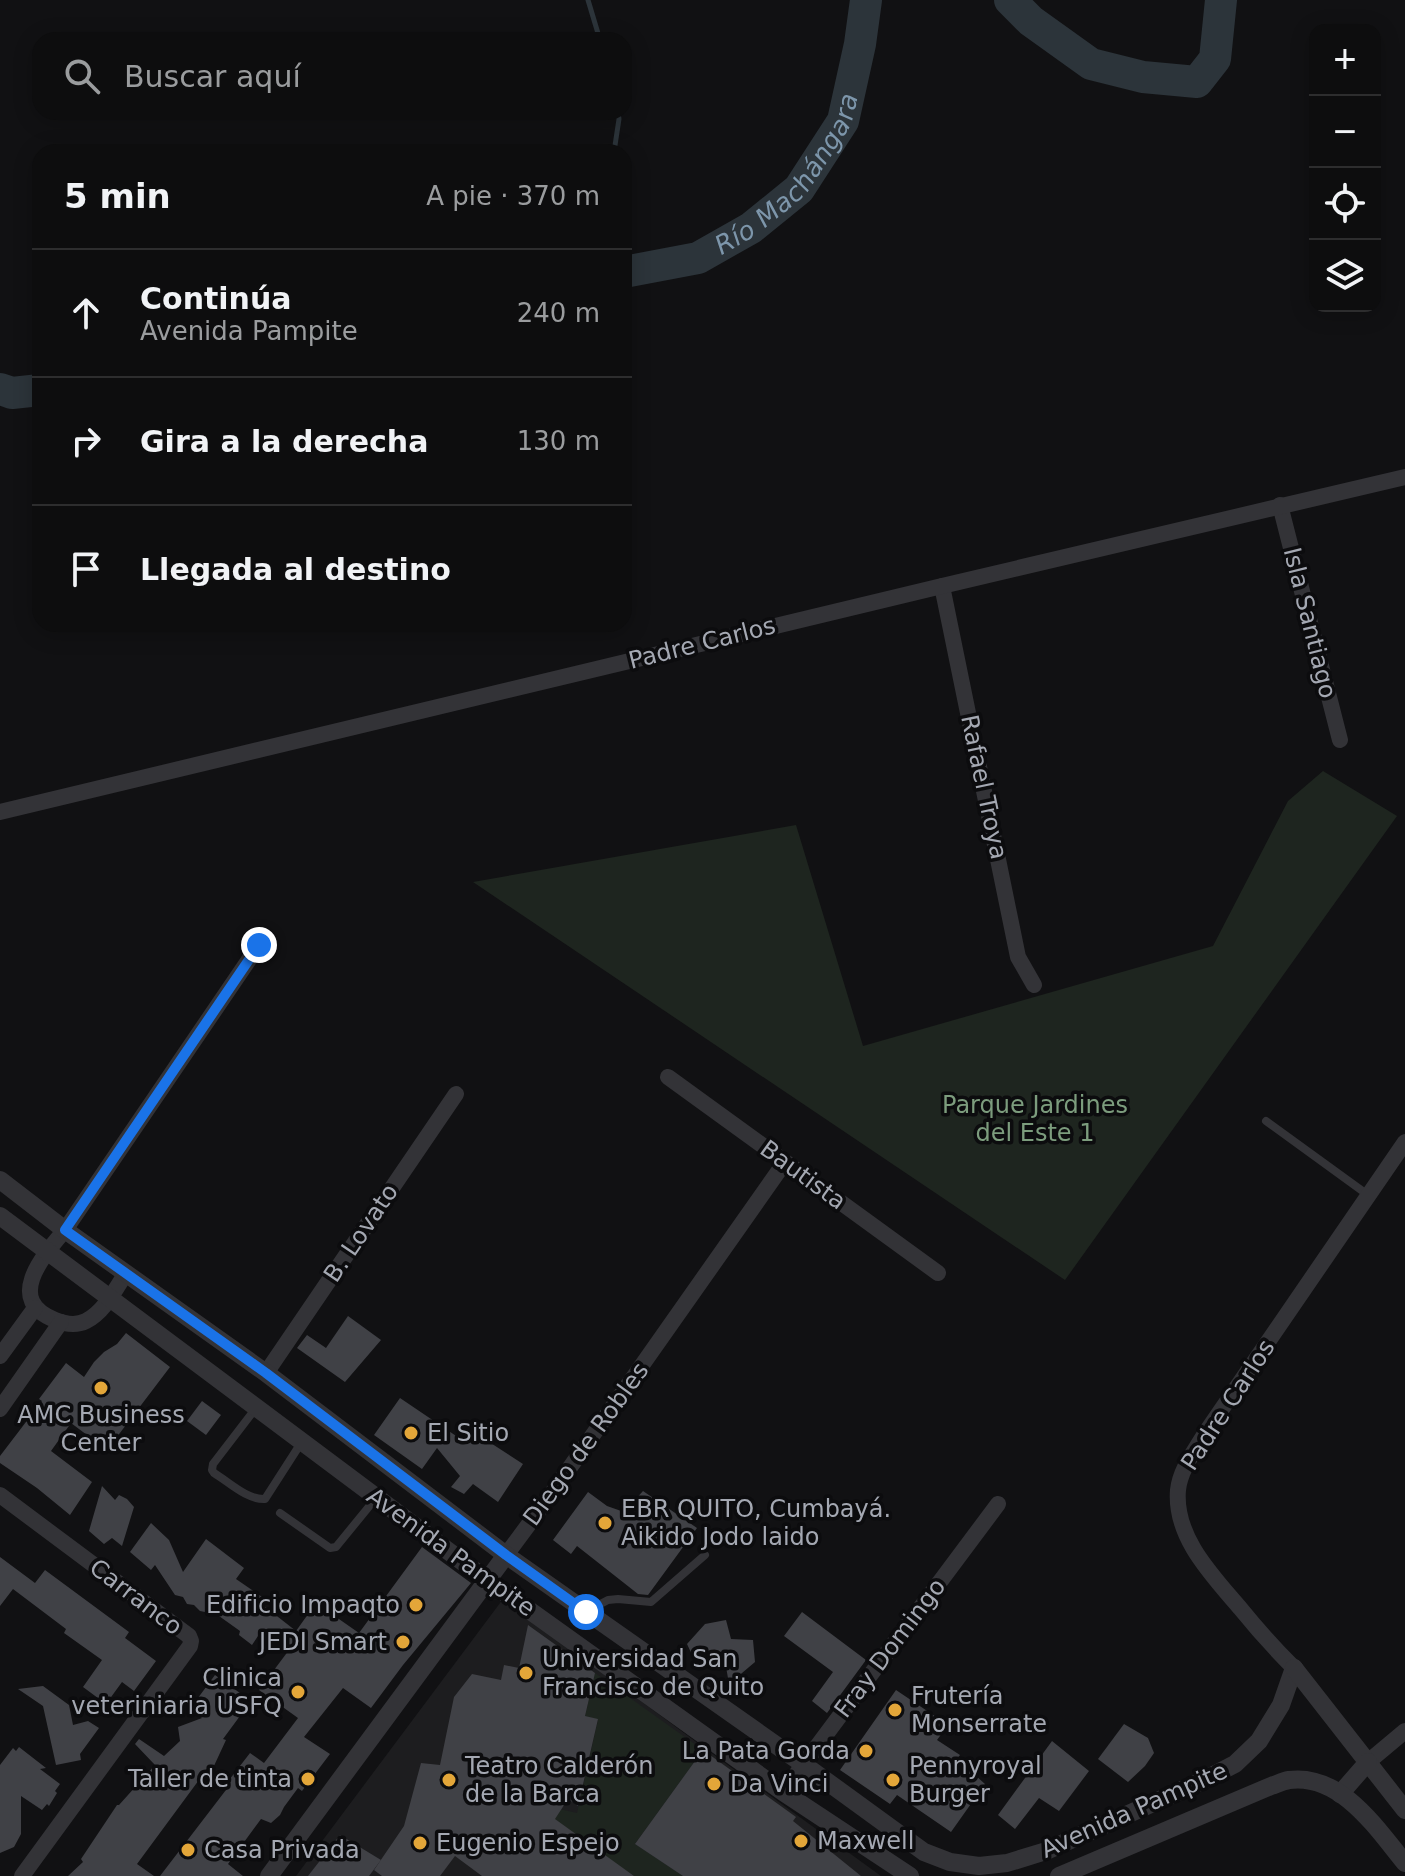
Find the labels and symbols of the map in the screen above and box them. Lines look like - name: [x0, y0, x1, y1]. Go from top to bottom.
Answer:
- water label: Río Machángara: [709, 90, 864, 260]
- street label: Isla Santiago: [1278, 545, 1342, 701]
- street label: Padre Carlos: [626, 611, 778, 675]
- street label: Rafael Troya: [955, 712, 1013, 862]
- route end: [241, 927, 277, 963]
- park label: Parque Jardines del Este 1: [942, 1091, 1128, 1147]
- street label: Bautista: [755, 1135, 851, 1215]
- street label: B. Lovato: [318, 1179, 404, 1287]
- street label: Padre Carlos: [1175, 1334, 1281, 1476]
- street label: Diego de Robles: [517, 1357, 655, 1531]
- marker: AMC Business Center: [92, 1379, 110, 1397]
- place label: AMC Business Center: [17, 1401, 185, 1457]
- place label: El Sitio: [427, 1419, 509, 1447]
- marker: El Sitio: [402, 1424, 420, 1442]
- street label: Avenida Pampite: [361, 1482, 541, 1622]
- place label: EBR QUITO, Cumbayá. Aikido Jodo laido: [621, 1495, 891, 1551]
- marker: EBR QUITO, Cumbayá. Aikido Jodo laido: [596, 1514, 614, 1532]
- street label: Carranco: [84, 1553, 188, 1641]
- street label: Fray Domingo: [829, 1573, 951, 1723]
- place label: Edificio Impaqto: [206, 1591, 400, 1619]
- route start: [568, 1594, 604, 1630]
- marker: Edificio Impaqto: [407, 1596, 425, 1614]
- place label: JEDI Smart: [257, 1628, 387, 1656]
- marker: JEDI Smart: [394, 1633, 412, 1651]
- place label: Universidad San Francisco de Quito: [542, 1645, 764, 1701]
- place label: Clinica veteriniaria USFQ: [71, 1664, 282, 1720]
- marker: Universidad San Francisco de Quito: [517, 1664, 535, 1682]
- place label: Frutería Monserrate: [911, 1682, 1047, 1738]
- marker: Clinica veteriniaria USFQ: [289, 1683, 307, 1701]
- marker: Frutería Monserrate: [886, 1701, 904, 1719]
- place label: La Pata Gorda: [682, 1737, 850, 1765]
- marker: La Pata Gorda: [857, 1742, 875, 1760]
- place label: Teatro Calderón de la Barca: [464, 1752, 653, 1808]
- place label: Pennyroyal Burger: [909, 1752, 1042, 1808]
- street label: Avenida Pampite: [1036, 1756, 1232, 1864]
- place label: Taller de tinta: [127, 1765, 292, 1793]
- marker: Taller de tinta: [299, 1770, 317, 1788]
- place label: Da Vinci: [730, 1770, 828, 1798]
- marker: Teatro Calderón de la Barca: [440, 1771, 458, 1789]
- marker: Pennyroyal Burger: [884, 1771, 902, 1789]
- marker: Da Vinci: [705, 1775, 723, 1793]
- place label: Maxwell: [817, 1827, 914, 1855]
- place label: Eugenio Espejo: [436, 1829, 620, 1857]
- marker: Maxwell: [792, 1832, 810, 1850]
- marker: Eugenio Espejo: [411, 1834, 429, 1852]
- place label: Casa Privada: [204, 1836, 360, 1864]
- marker: Casa Privada: [179, 1841, 197, 1859]

